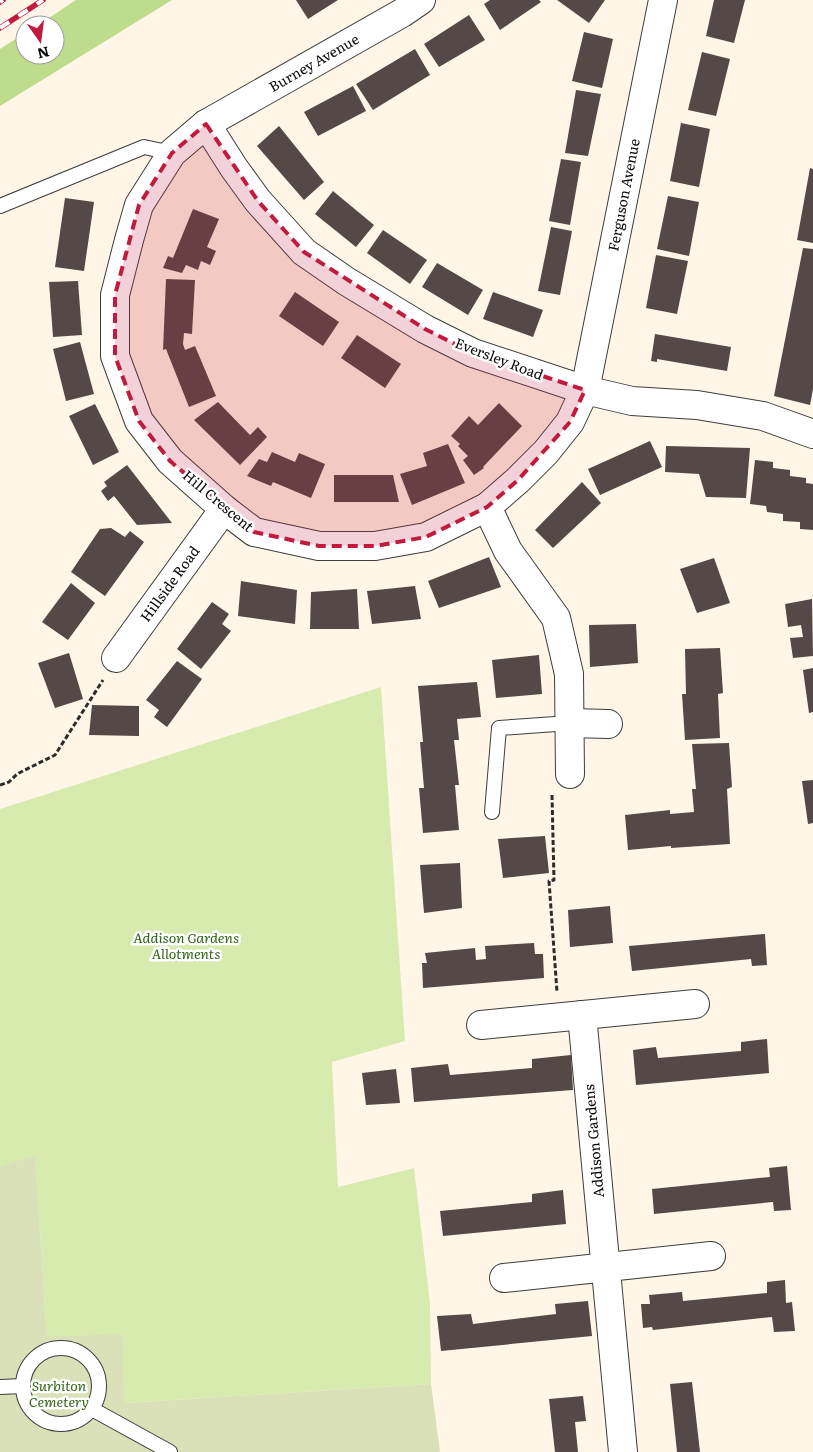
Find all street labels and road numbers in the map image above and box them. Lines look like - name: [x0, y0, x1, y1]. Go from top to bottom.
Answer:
- street label: Burney Avenue: [265, 28, 362, 96]
- street label: Ferguson Avenue: [602, 137, 644, 253]
- street label: Eversley Road: [452, 332, 547, 384]
- street label: Hill Crescent: [179, 465, 259, 536]
- street label: Hillside Road: [135, 541, 204, 625]
- street label: Addison Gardens: [578, 1084, 608, 1199]

